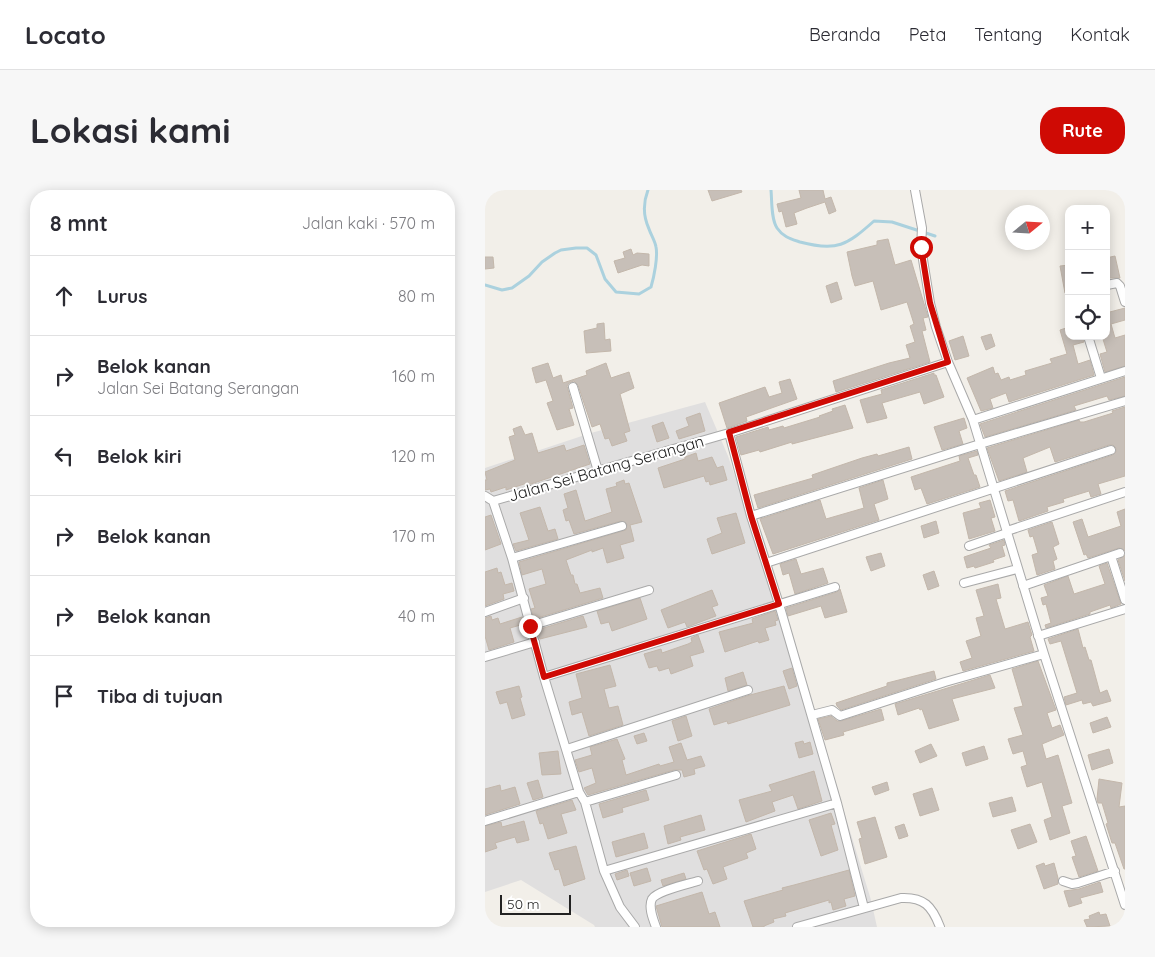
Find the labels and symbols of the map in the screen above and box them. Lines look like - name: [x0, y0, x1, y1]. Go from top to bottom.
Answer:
- north arrow: [1005, 205, 1050, 250]
- route start: [910, 236, 933, 259]
- street label: Jalan Sei Batang Serangan: [506, 431, 706, 505]
- route end: [519, 615, 542, 638]
- scale bar: [500, 892, 571, 915]

